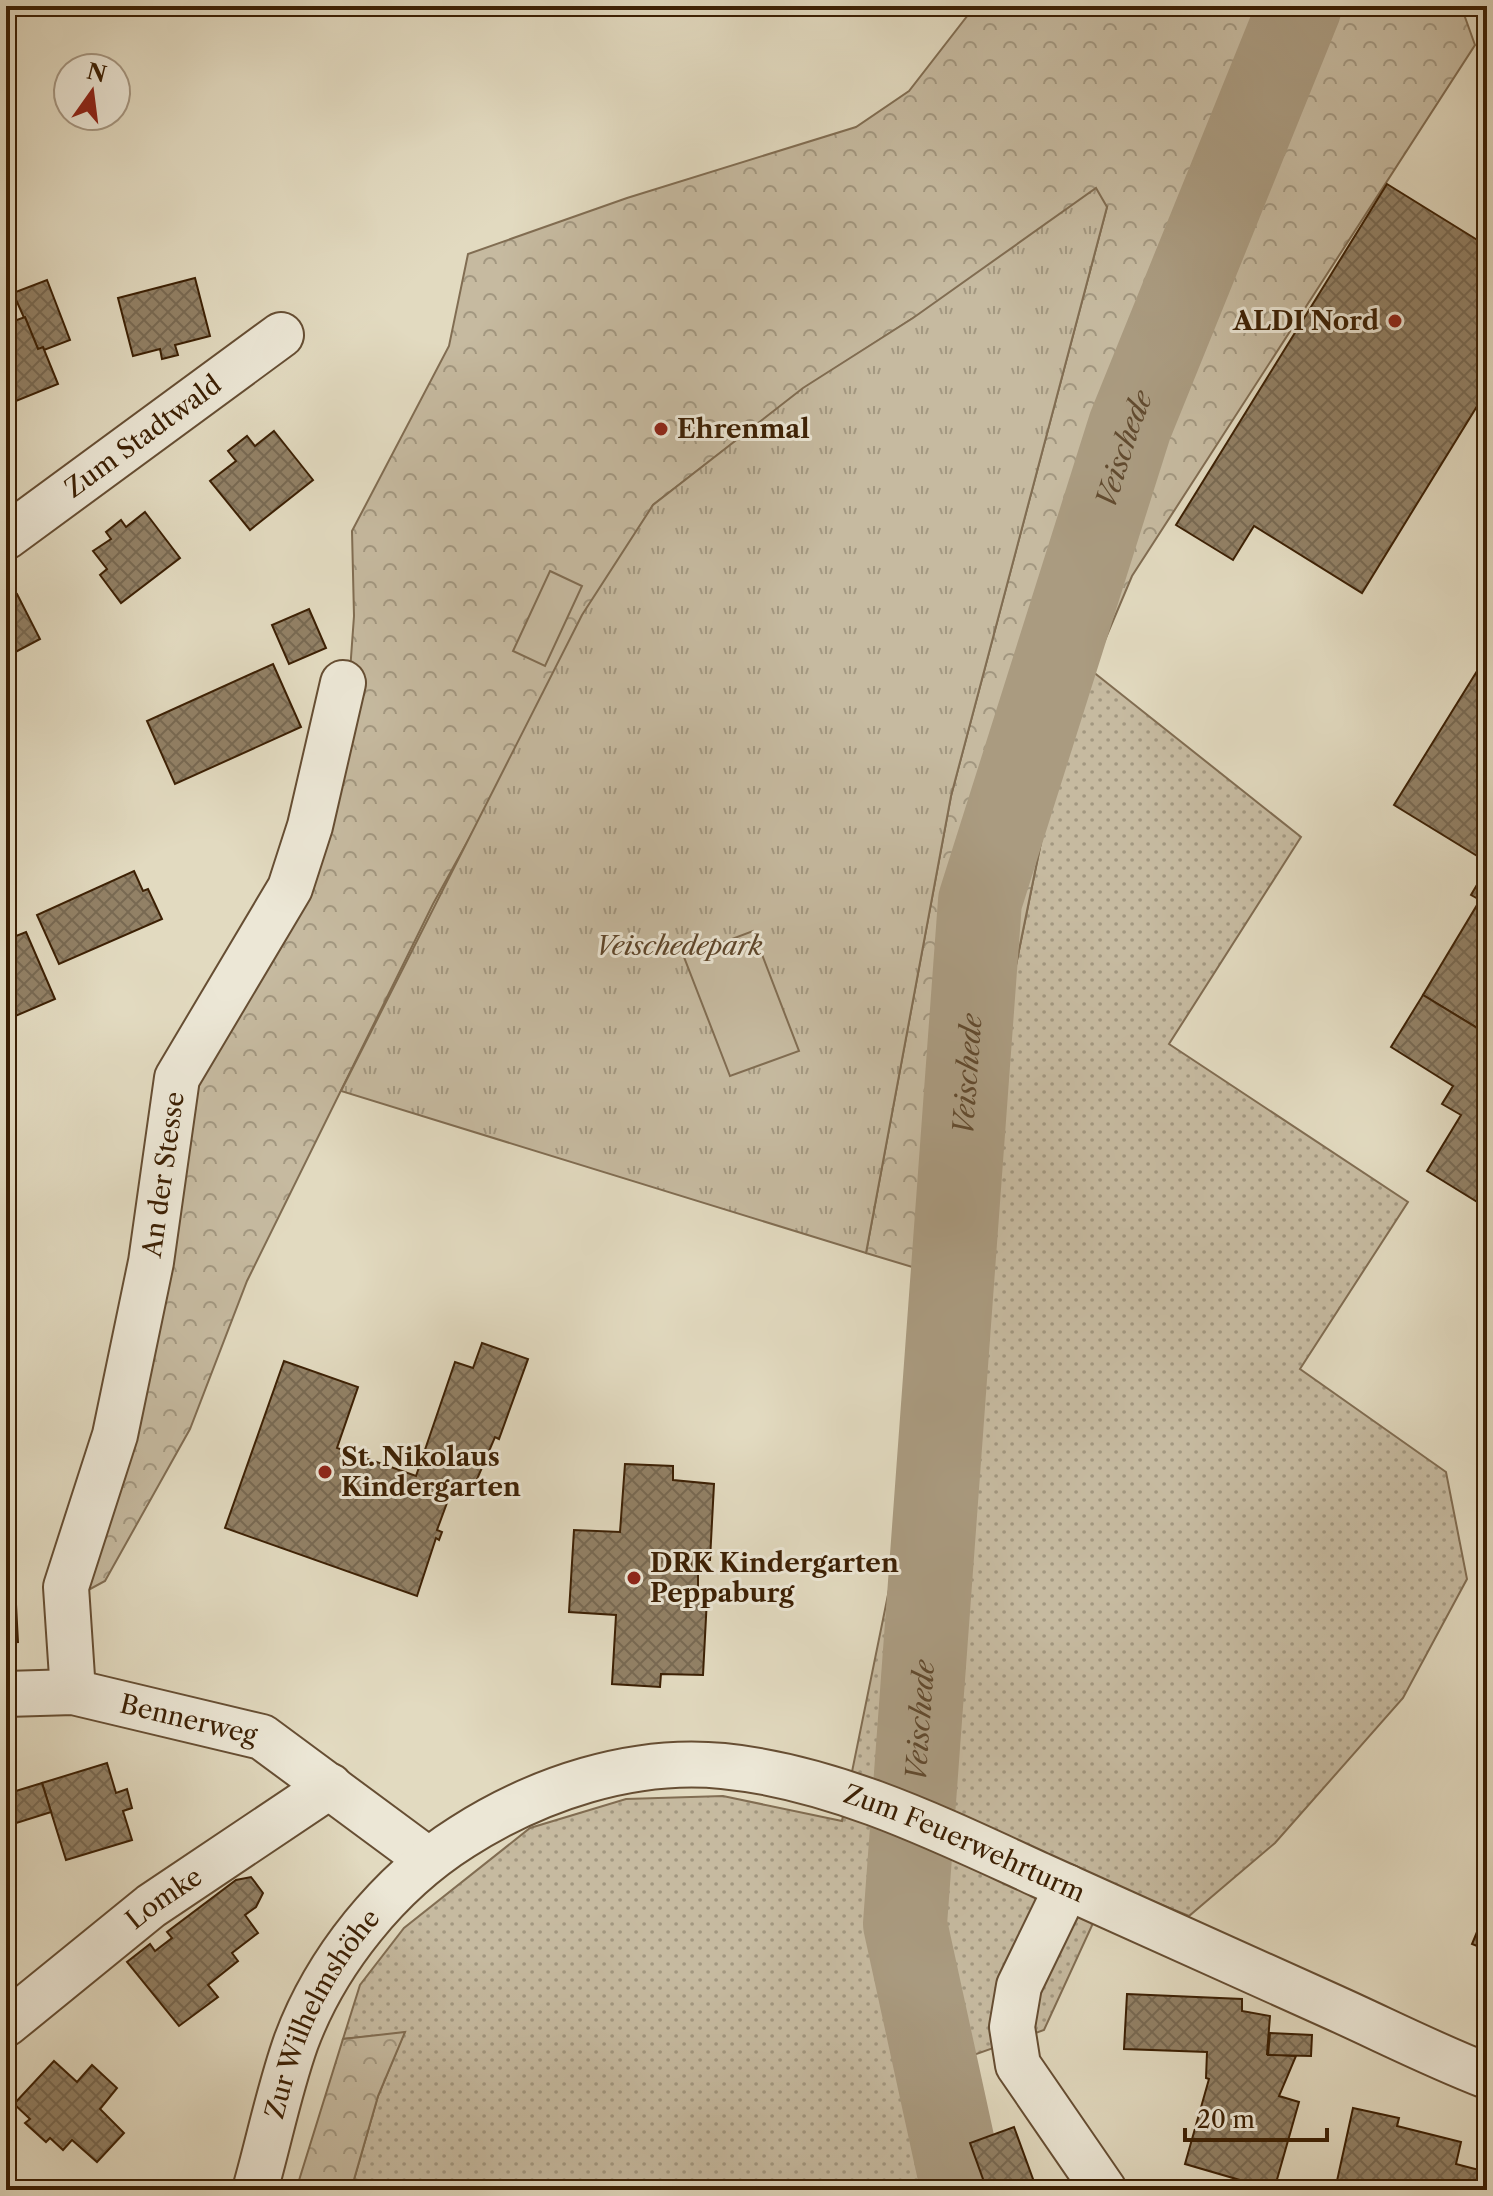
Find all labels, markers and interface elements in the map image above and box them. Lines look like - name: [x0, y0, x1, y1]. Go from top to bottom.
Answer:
- north arrow: [52, 52, 132, 132]
- text: N: [84, 58, 109, 88]
- place label: ALDI Nord: [1232, 305, 1379, 337]
- marker: ALDI Nord: [1386, 312, 1404, 330]
- street label: Zum Stadtwald: [59, 368, 228, 504]
- water label: Veischede: [1088, 384, 1160, 512]
- place label: Ehrenmal: [677, 413, 810, 445]
- marker: Ehrenmal: [652, 420, 670, 438]
- park label: Veischedepark: [596, 930, 763, 962]
- water label: Veischede: [946, 1011, 989, 1136]
- street label: An der Stesse: [136, 1090, 191, 1260]
- place label: St. Nikolaus Kindergarten: [341, 1441, 521, 1503]
- marker: St. Nikolaus Kindergarten: [316, 1463, 334, 1481]
- place label: DRK Kindergarten Peppaburg: [650, 1547, 899, 1609]
- marker: DRK Kindergarten Peppaburg: [625, 1569, 643, 1587]
- water label: Veischede: [898, 1657, 941, 1783]
- street label: Bennerweg: [117, 1688, 261, 1751]
- street label: Zum Feuerwehrturm: [840, 1778, 1090, 1909]
- street label: Lomke: [119, 1860, 208, 1936]
- street label: Zur Wilhelmshöhe: [258, 1902, 387, 2122]
- scale bar: [1185, 2092, 1327, 2142]
- text: 20 m: [1197, 2105, 1255, 2134]

